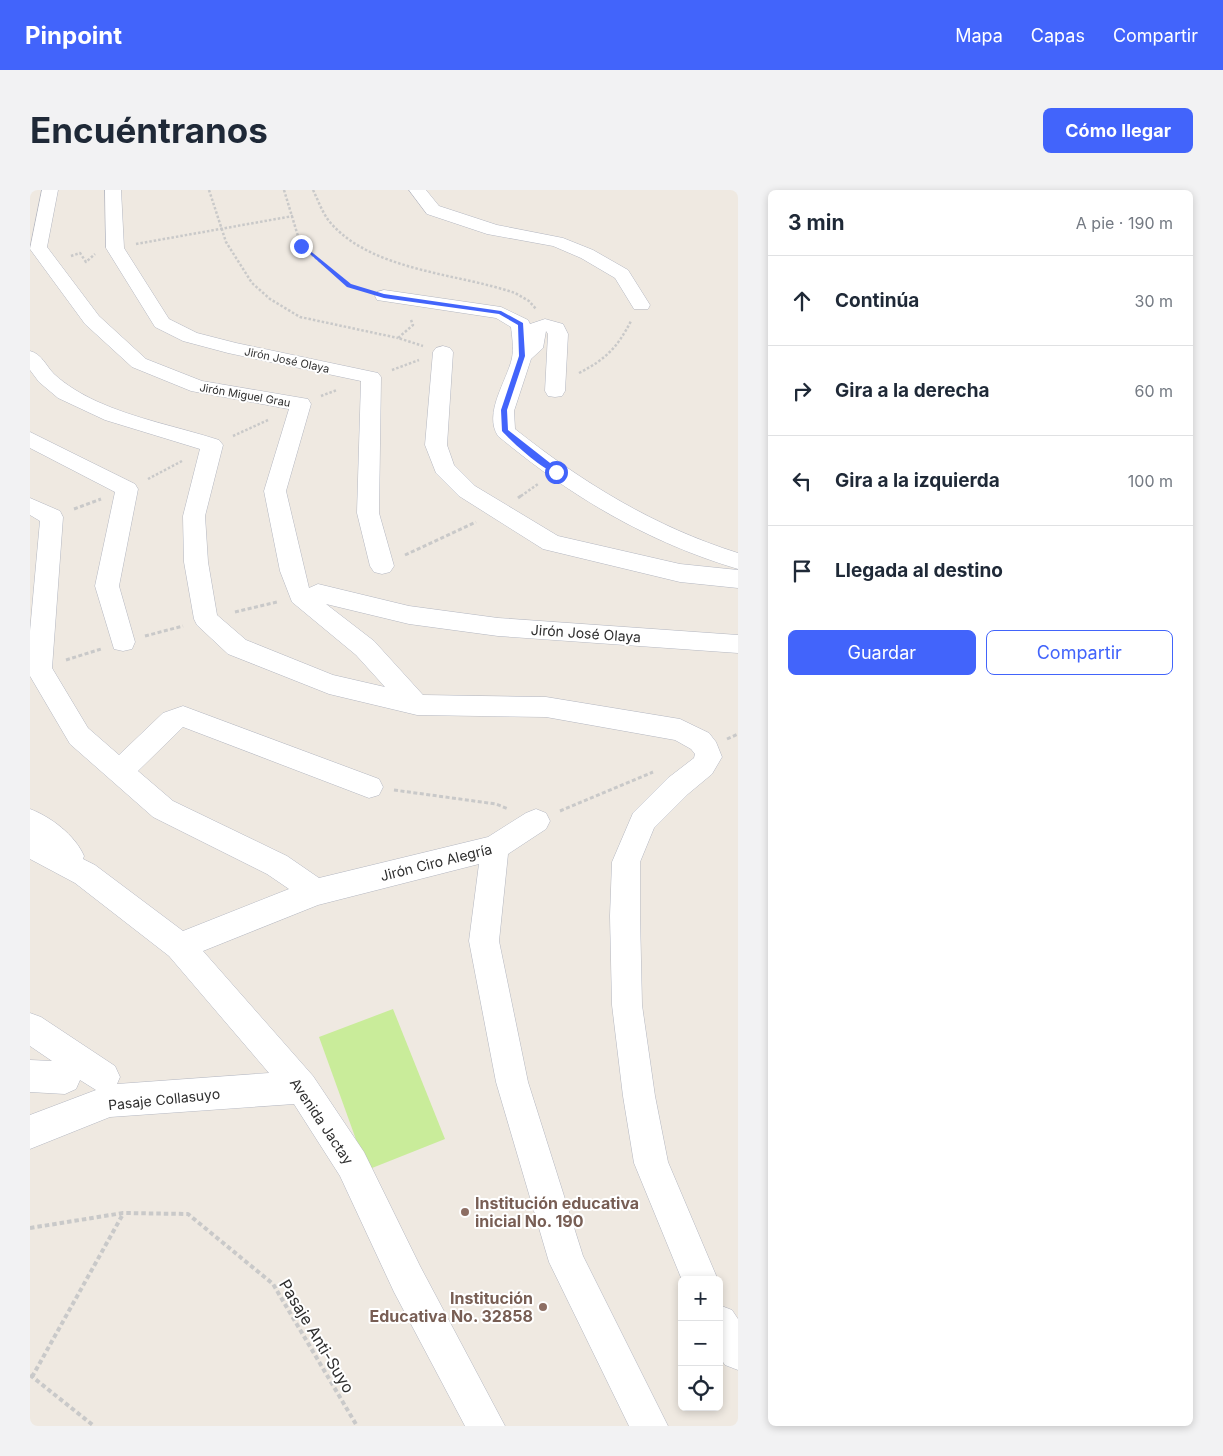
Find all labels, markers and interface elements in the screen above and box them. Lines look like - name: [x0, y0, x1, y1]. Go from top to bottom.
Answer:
- text: Pinpoint: [25, 21, 122, 50]
- text: Mapa: [955, 25, 1003, 46]
- text: Capas: [1031, 25, 1085, 46]
- text: Compartir: [1113, 25, 1198, 46]
- button: Cómo llegar: [1043, 108, 1193, 153]
- text: Encuéntranos: [30, 109, 268, 151]
- text: 3 min: [788, 210, 844, 235]
- text: A pie · 190 m: [1076, 213, 1173, 233]
- route end: [290, 235, 313, 258]
- icon: ahead: [788, 287, 816, 315]
- text: Continúa: [835, 289, 919, 312]
- text: 30 m: [1135, 291, 1173, 311]
- street label: Jirón José Olaya: [243, 344, 331, 376]
- icon: right: [788, 377, 816, 405]
- text: Gira a la derecha: [835, 379, 990, 402]
- street label: Jirón Miguel Grau: [198, 380, 292, 410]
- text: 60 m: [1134, 381, 1173, 401]
- route start: [545, 461, 568, 484]
- icon: left: [788, 467, 816, 495]
- text: Gira a la izquierda: [835, 469, 1000, 492]
- text: 100 m: [1128, 471, 1173, 491]
- icon: arrive: [788, 557, 816, 585]
- text: Llegada al destino: [835, 559, 1003, 582]
- street label: Jirón José Olaya: [530, 621, 642, 645]
- button: Guardar: [788, 630, 976, 675]
- button: Compartir: [986, 630, 1173, 675]
- street label: Jirón Ciro Alegría: [378, 840, 494, 884]
- street label: Avenida Jactay: [287, 1075, 357, 1168]
- street label: Pasaje Collasuyo: [107, 1085, 221, 1113]
- place label: Institución educativa inicial No. 190: [475, 1193, 639, 1231]
- marker: Institución educativa inicial No. 190: [459, 1206, 471, 1218]
- street label: Pasaje Anti-Suyo: [275, 1275, 359, 1397]
- map controls: [678, 1276, 723, 1411]
- button: +: [678, 1276, 723, 1321]
- place label: Institución Educativa No. 32858: [370, 1288, 533, 1326]
- marker: Institución Educativa No. 32858: [537, 1301, 549, 1313]
- button: −: [678, 1321, 723, 1366]
- button: locate: [678, 1366, 723, 1411]

